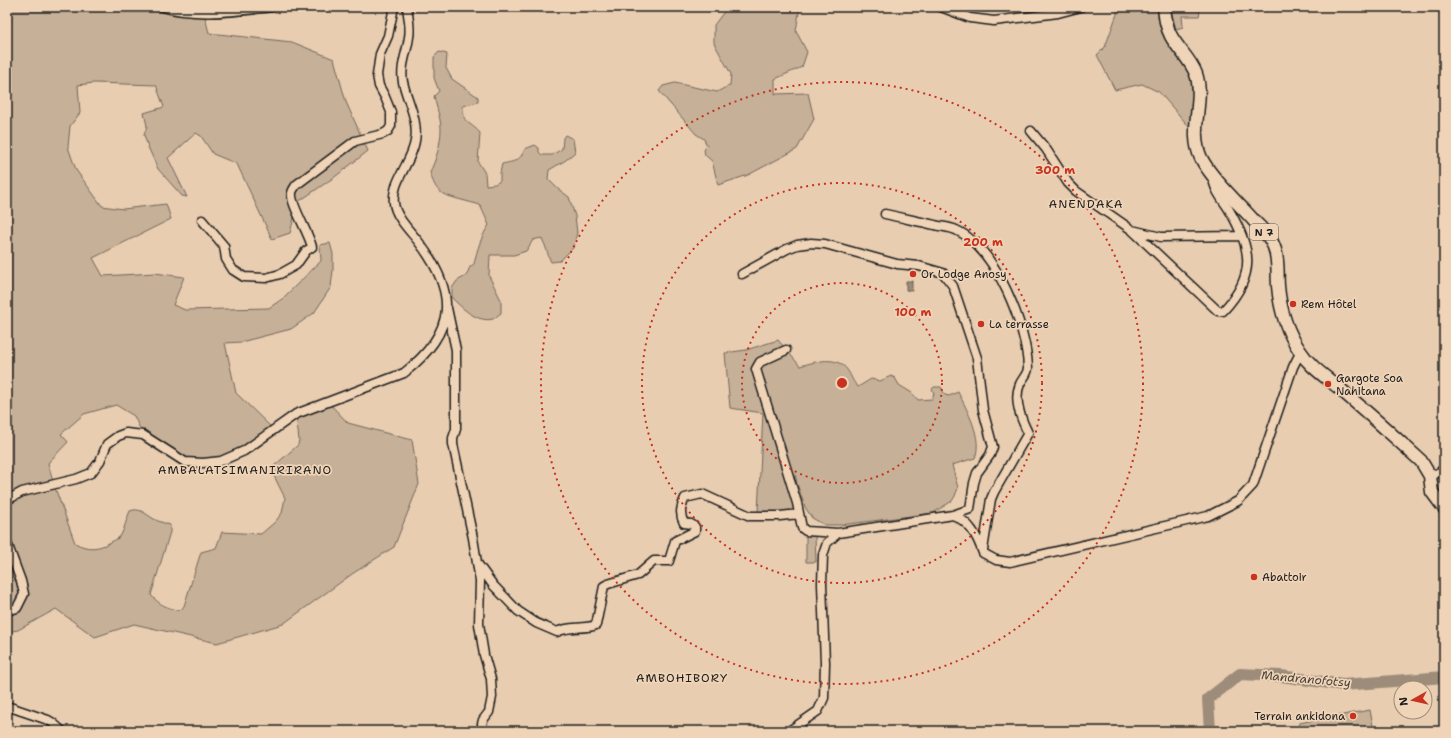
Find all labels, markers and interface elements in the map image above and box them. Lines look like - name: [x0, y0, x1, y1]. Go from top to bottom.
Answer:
- text: 300 m: [1035, 162, 1075, 178]
- district label: ANENDAKA: [1048, 196, 1124, 212]
- road number: N 7: [1250, 224, 1278, 240]
- text: 200 m: [963, 234, 1003, 250]
- place label: Or Lodge Anosy: [921, 267, 1006, 282]
- marker: Or Lodge Anosy: [908, 269, 918, 279]
- place label: Rem Hôtel: [1301, 297, 1357, 312]
- marker: Rem Hôtel: [1288, 299, 1298, 309]
- text: 100 m: [895, 304, 932, 320]
- place label: La terrasse: [989, 317, 1049, 332]
- marker: La terrasse: [976, 319, 986, 329]
- place label: Gargote Soa Nahitana: [1336, 371, 1403, 399]
- centre of rings: [835, 376, 849, 390]
- marker: Gargote Soa Nahitana: [1323, 379, 1333, 389]
- district label: AMBALATSIMANIRIRANO: [158, 462, 332, 478]
- place label: Abattoir: [1262, 570, 1307, 585]
- marker: Abattoir: [1249, 572, 1259, 582]
- water label: Mandranofotsy: [1261, 667, 1352, 691]
- district label: AMBOHIBORY: [636, 670, 728, 686]
- north arrow: [1393, 680, 1433, 720]
- text: N: [1396, 696, 1412, 707]
- place label: Terrain ankidona: [1254, 709, 1345, 724]
- marker: Terrain ankidona: [1348, 711, 1358, 721]

